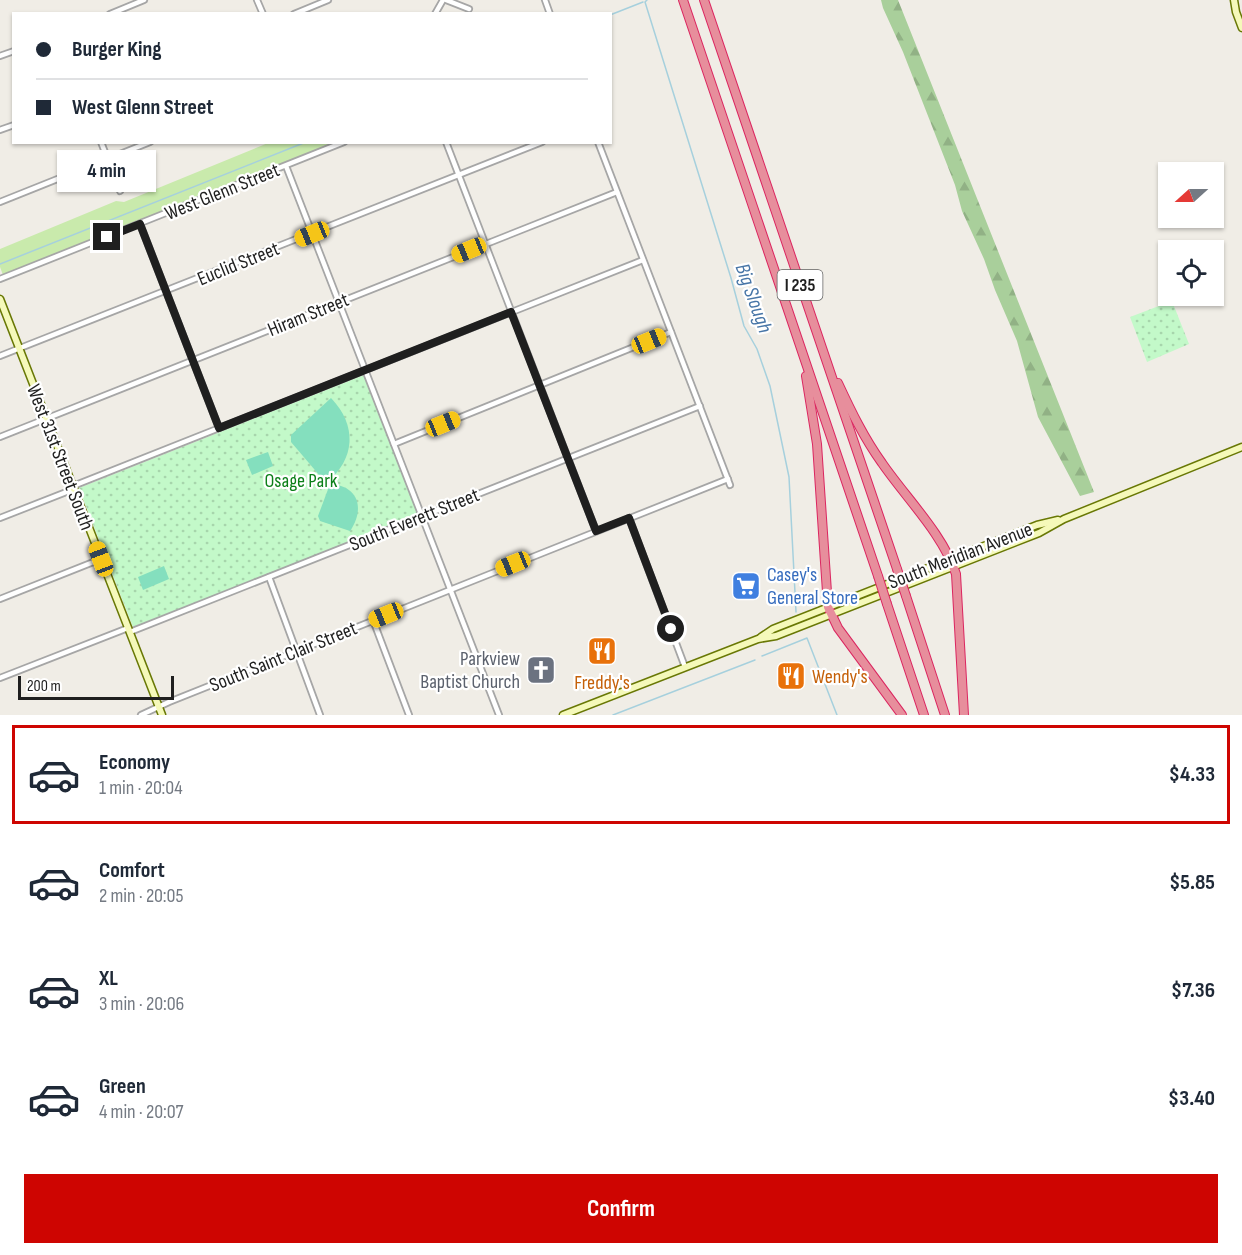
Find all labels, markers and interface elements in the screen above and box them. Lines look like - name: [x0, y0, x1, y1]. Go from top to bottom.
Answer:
- text: Burger King: [72, 36, 162, 63]
- text: West Glenn Street: [72, 94, 214, 121]
- callout: 4 min: [57, 150, 156, 192]
- street label: West Glenn Street: [162, 158, 283, 226]
- text: 4 min: [87, 159, 126, 183]
- north arrow: [1158, 162, 1224, 228]
- map controls: [1158, 162, 1224, 306]
- car: [292, 219, 332, 249]
- route end: [93, 223, 120, 250]
- car: [449, 235, 489, 265]
- street label: Euclid Street: [194, 237, 283, 291]
- button: locate: [1158, 240, 1224, 306]
- water label: Big Slough: [729, 260, 778, 336]
- road number: I 235: [778, 270, 822, 300]
- street label: Hiram Street: [264, 288, 352, 342]
- car: [629, 326, 669, 356]
- street label: West 31st Street South: [21, 381, 99, 534]
- car: [423, 409, 463, 439]
- park label: Osage Park: [264, 469, 338, 493]
- street label: South Everett Street: [346, 483, 483, 557]
- street label: South Meridian Avenue: [885, 517, 1036, 595]
- car: [86, 539, 116, 579]
- car: [493, 549, 533, 579]
- place label: Casey's General Store: [767, 563, 858, 610]
- supermarket icon: Casey's General Store: [730, 570, 762, 602]
- car: [366, 600, 406, 630]
- route start: [657, 615, 684, 642]
- street label: South Saint Clair Street: [206, 616, 361, 697]
- restaurant icon: Freddy's: [586, 635, 618, 667]
- place label: Parkview Baptist Church: [420, 647, 520, 694]
- church icon: Parkview Baptist Church: [525, 654, 557, 686]
- restaurant icon: Wendy's: [775, 660, 807, 692]
- place label: Wendy's: [812, 665, 868, 689]
- place label: Freddy's: [574, 671, 630, 695]
- scale bar: [18, 673, 174, 700]
- text: 200 m: [27, 677, 61, 696]
- icon: car: [27, 748, 81, 802]
- text: Economy: [99, 749, 170, 776]
- text: $4.33: [1169, 761, 1215, 788]
- text: 1 min · 20:04: [99, 776, 183, 800]
- icon: car: [27, 856, 81, 910]
- text: Comfort: [99, 857, 165, 884]
- text: $5.85: [1169, 869, 1215, 896]
- text: 2 min · 20:05: [99, 884, 184, 908]
- icon: car: [27, 964, 81, 1018]
- text: XL: [99, 965, 118, 992]
- text: $7.36: [1171, 977, 1215, 1004]
- text: 3 min · 20:06: [99, 992, 184, 1016]
- icon: car: [27, 1072, 81, 1126]
- text: Green: [99, 1073, 146, 1100]
- text: $3.40: [1168, 1085, 1215, 1112]
- text: 4 min · 20:07: [99, 1100, 184, 1124]
- button: Confirm: [24, 1174, 1218, 1243]

